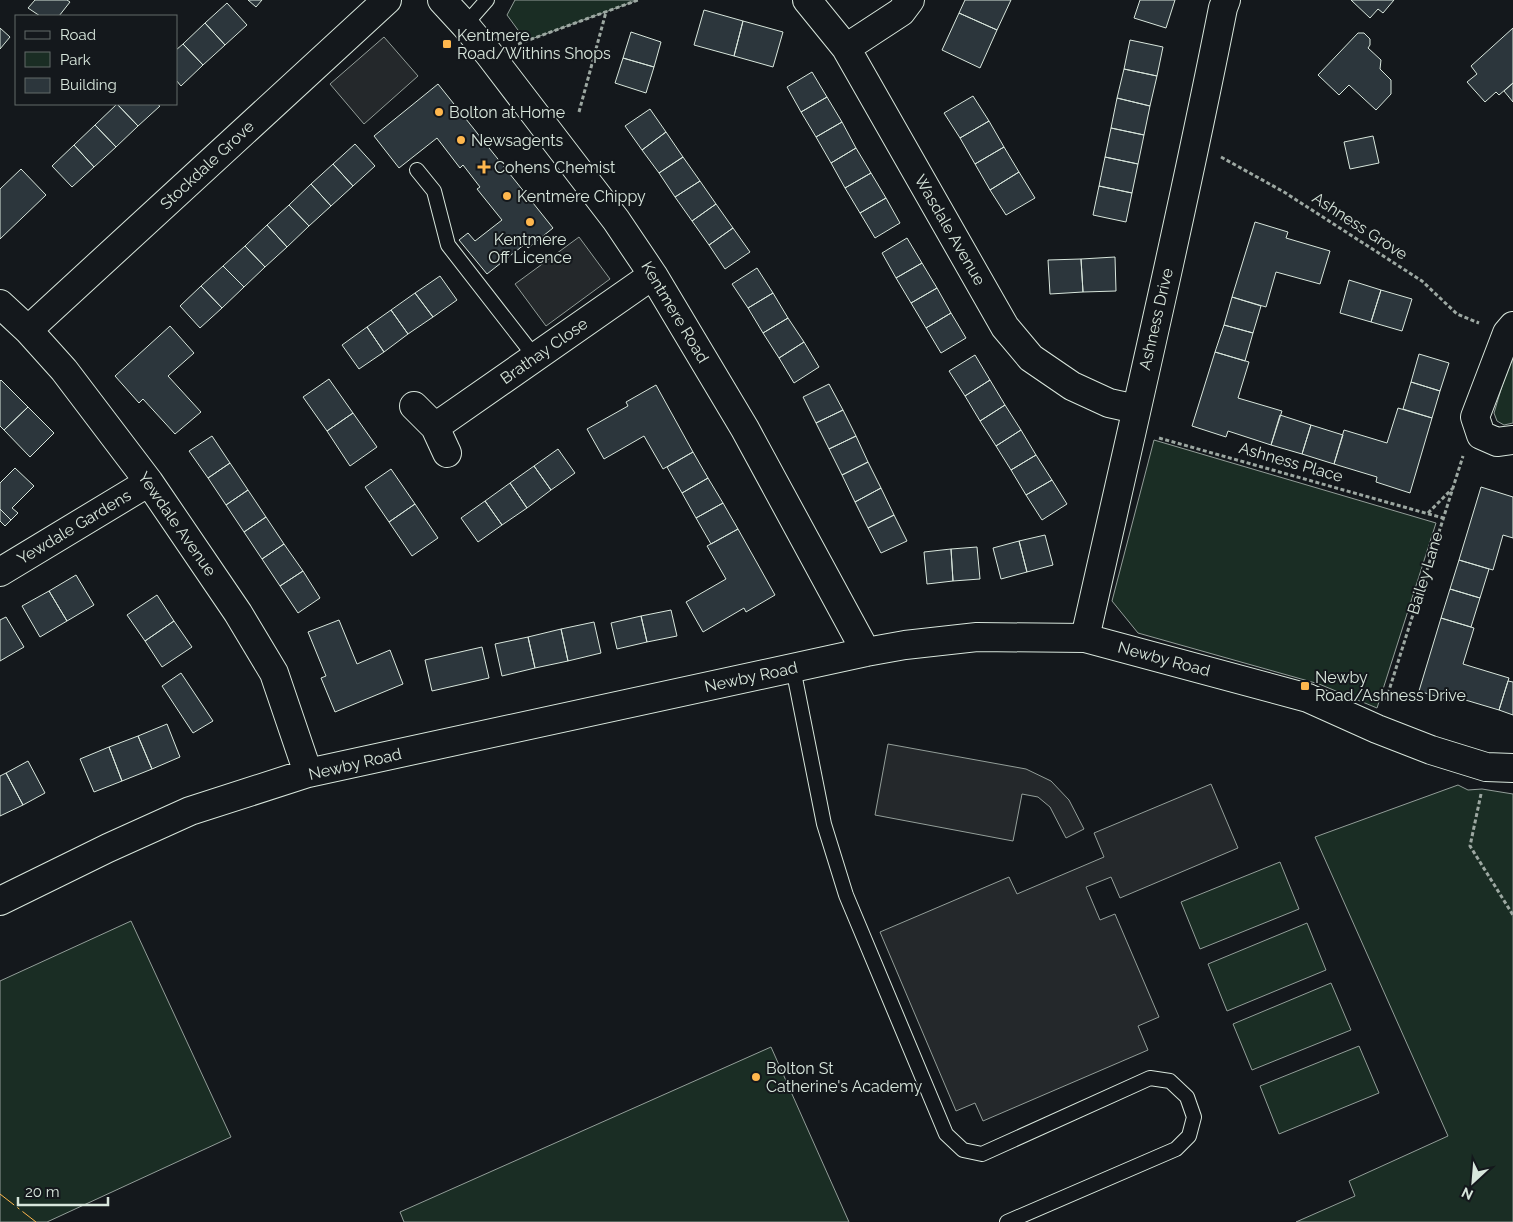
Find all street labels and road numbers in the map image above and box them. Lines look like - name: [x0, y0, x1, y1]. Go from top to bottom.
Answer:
- street label: Stockdale Grove: [156, 117, 258, 213]
- street label: Wasdale Avenue: [911, 171, 989, 289]
- street label: Ashness Grove: [1309, 188, 1411, 264]
- street label: Kentmere Road: [637, 258, 713, 366]
- street label: Ashness Drive: [1135, 266, 1177, 372]
- street label: Brathay Close: [497, 314, 591, 388]
- street label: Ashness Place: [1237, 438, 1345, 486]
- street label: Yewdale Avenue: [134, 468, 220, 580]
- street label: Yewdale Gardens: [14, 485, 135, 568]
- street label: Bailey Lane: [1403, 529, 1447, 617]
- street label: Newby Road: [1116, 638, 1212, 680]
- street label: Newby Road: [703, 658, 799, 696]
- street label: Newby Road: [307, 744, 403, 784]

